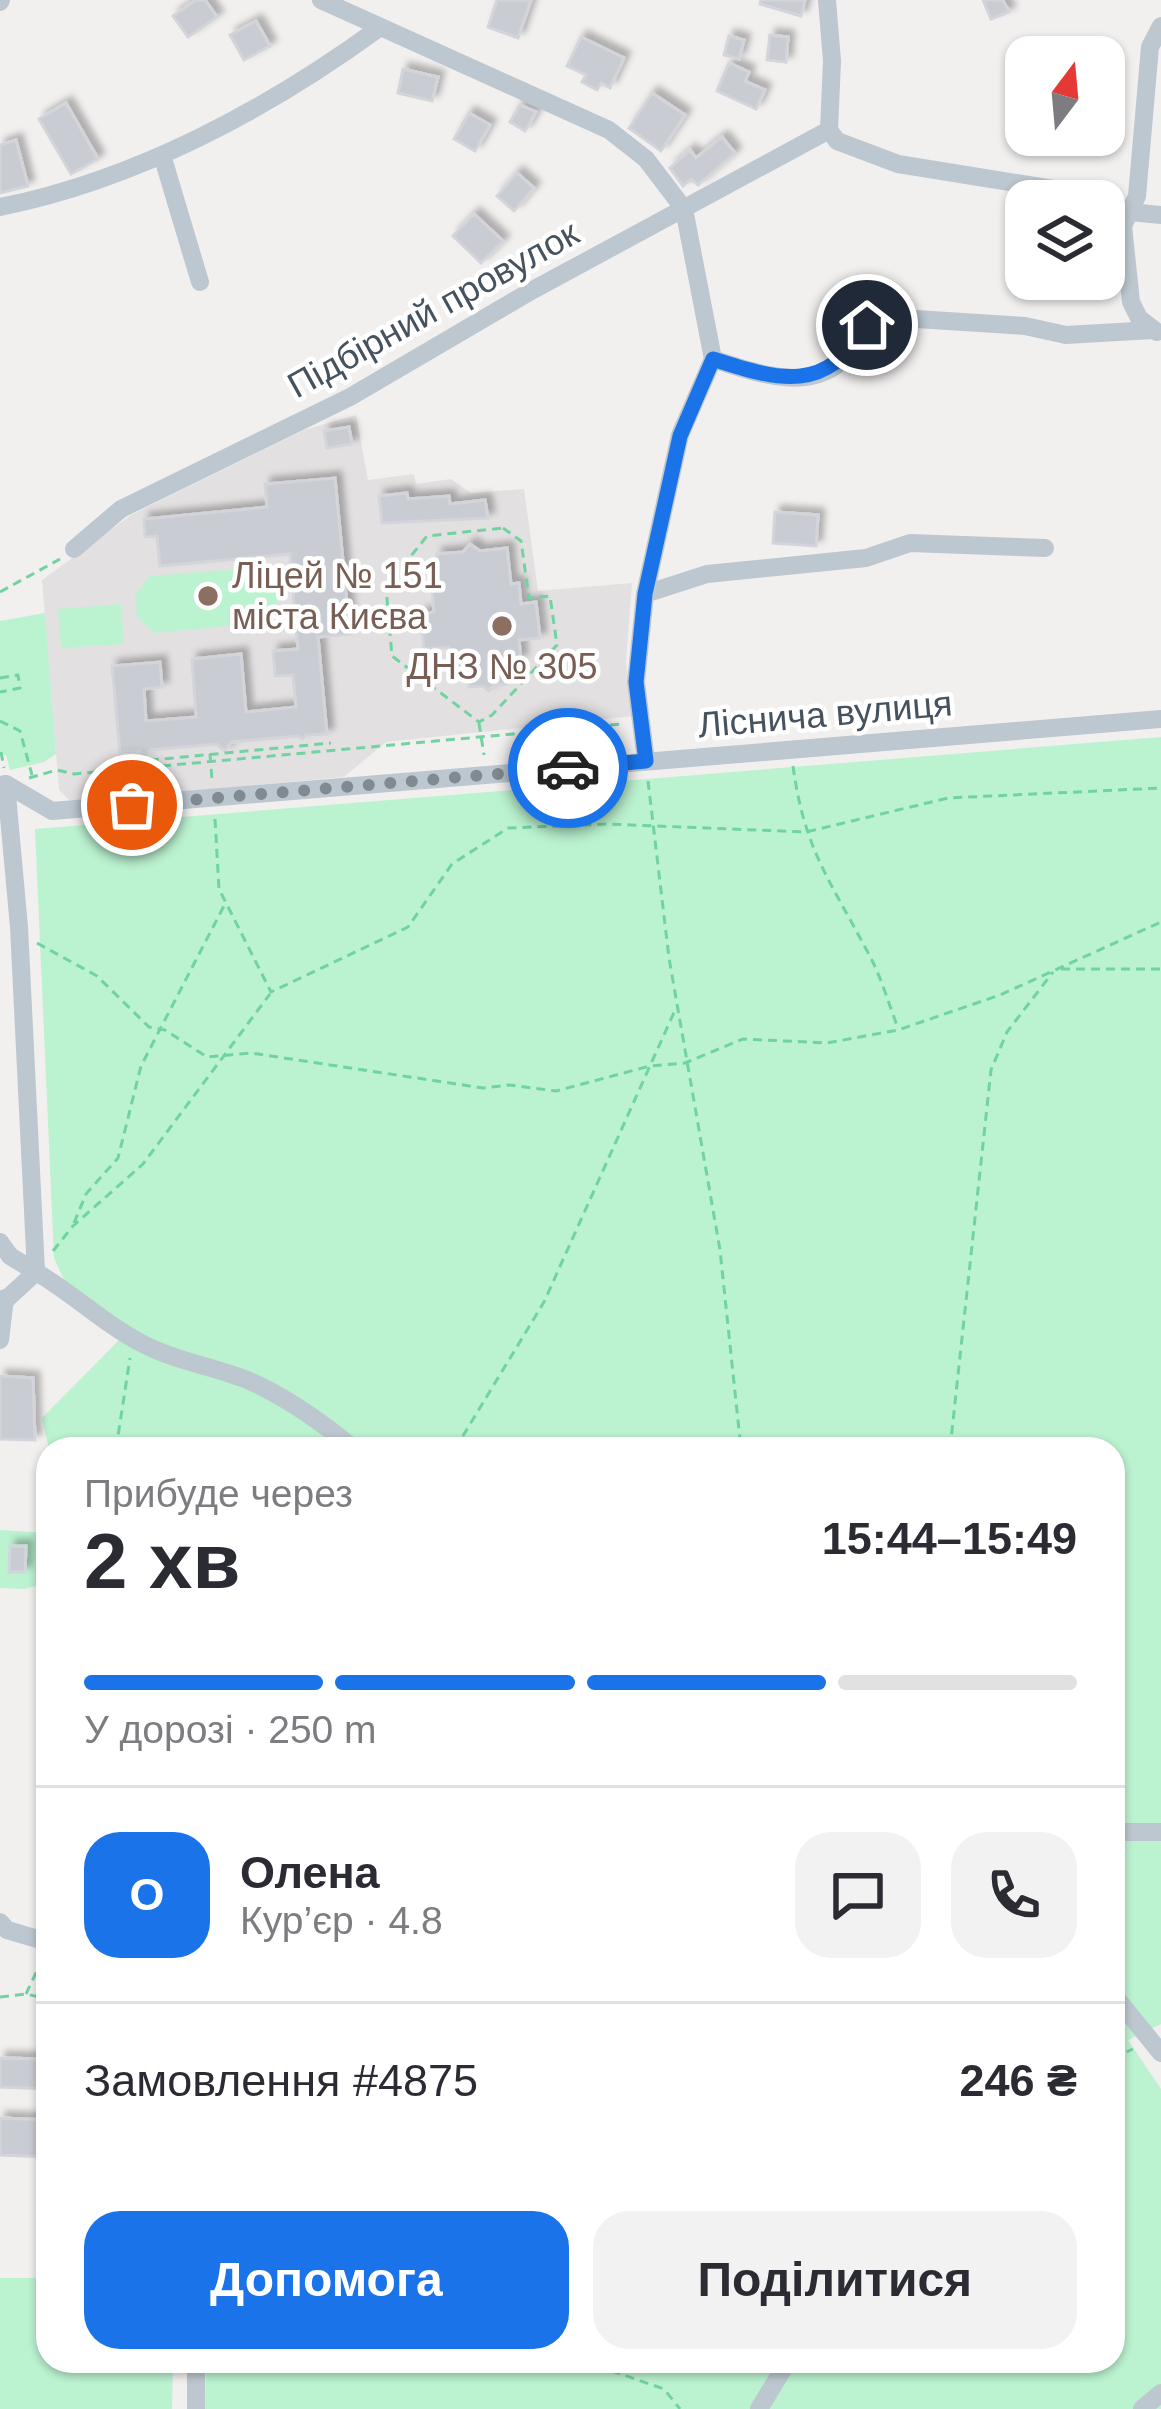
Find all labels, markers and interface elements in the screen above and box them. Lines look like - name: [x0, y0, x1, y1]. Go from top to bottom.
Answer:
- north arrow: [1005, 36, 1125, 156]
- map controls: [1005, 36, 1125, 300]
- button: layers: [1005, 180, 1125, 300]
- street label: Підбірний провулок: [281, 212, 586, 406]
- pin: [816, 274, 918, 376]
- icon: home: [834, 292, 900, 358]
- place label: Ліцей № 151 міста Києва: [232, 555, 443, 637]
- marker: Ліцей № 151 міста Києва: [195, 583, 221, 609]
- marker: ДНЗ № 305: [489, 613, 515, 639]
- place label: ДНЗ № 305: [407, 646, 597, 687]
- street label: Ліснича вулиця: [696, 682, 954, 746]
- courier: [508, 708, 628, 828]
- icon: car: [535, 735, 601, 801]
- pin: [81, 754, 183, 856]
- icon: bag: [99, 772, 165, 838]
- text: Прибуде через: [84, 1472, 353, 1515]
- text: 15:44–15:49: [822, 1513, 1077, 1564]
- text: 2 хв: [84, 1517, 240, 1605]
- text: У дорозі · 250 m: [84, 1708, 377, 1751]
- button: chat: [795, 1832, 921, 1958]
- button: phone: [951, 1832, 1077, 1958]
- text: Олена: [240, 1847, 380, 1898]
- text: О: [129, 1869, 165, 1920]
- text: Кур’єр · 4.8: [240, 1899, 443, 1942]
- text: Замовлення #4875: [84, 2055, 478, 2106]
- text: 246 ₴: [959, 2055, 1077, 2106]
- button: Допомога: [84, 2211, 569, 2349]
- button: Поділитися: [593, 2211, 1077, 2349]

